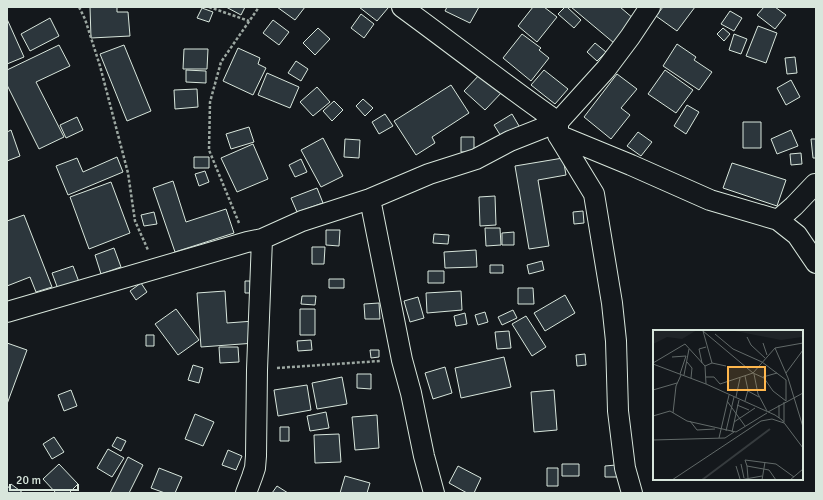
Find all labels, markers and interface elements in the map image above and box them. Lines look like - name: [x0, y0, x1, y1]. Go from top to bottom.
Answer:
- inset map: [653, 330, 803, 480]
- scale bar: [10, 466, 78, 492]
- text: 20 m: [16, 473, 41, 488]

